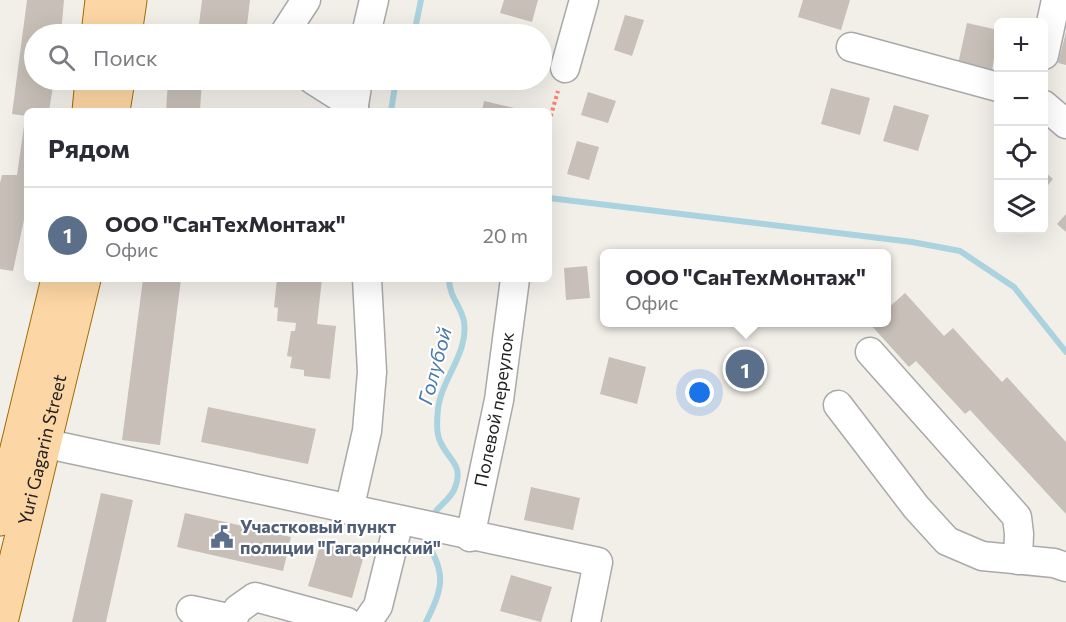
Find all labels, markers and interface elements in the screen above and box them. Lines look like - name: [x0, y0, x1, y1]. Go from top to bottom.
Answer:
- map controls: [994, 18, 1048, 234]
- button: +: [994, 18, 1048, 72]
- search box: [24, 24, 552, 90]
- icon: search: [45, 41, 78, 74]
- text: Поиск: [93, 44, 158, 71]
- button: −: [994, 72, 1048, 126]
- button: locate: [994, 126, 1048, 180]
- text: Рядом: [48, 132, 130, 163]
- button: layers: [994, 180, 1048, 234]
- text: ООО "СанТехМонтаж": [105, 210, 346, 237]
- text: 1: [63, 223, 72, 247]
- text: 20 m: [483, 223, 528, 247]
- text: Офис: [105, 237, 158, 261]
- popup: [600, 249, 891, 327]
- text: ООО "СанТехМонтаж": [625, 263, 866, 290]
- text: Офис: [625, 290, 679, 314]
- water label: Голубой: [412, 324, 456, 407]
- street label: Полевой переулок: [469, 330, 518, 489]
- pin: 1: [726, 346, 764, 392]
- street label: Yuri Gagarin Street: [13, 372, 70, 527]
- your location: [685, 378, 714, 407]
- place label: Участковый пункт полиции "Гагаринский": [240, 515, 441, 558]
- public building icon: Участковый пункт полиции "Гагаринский": [209, 524, 235, 550]

